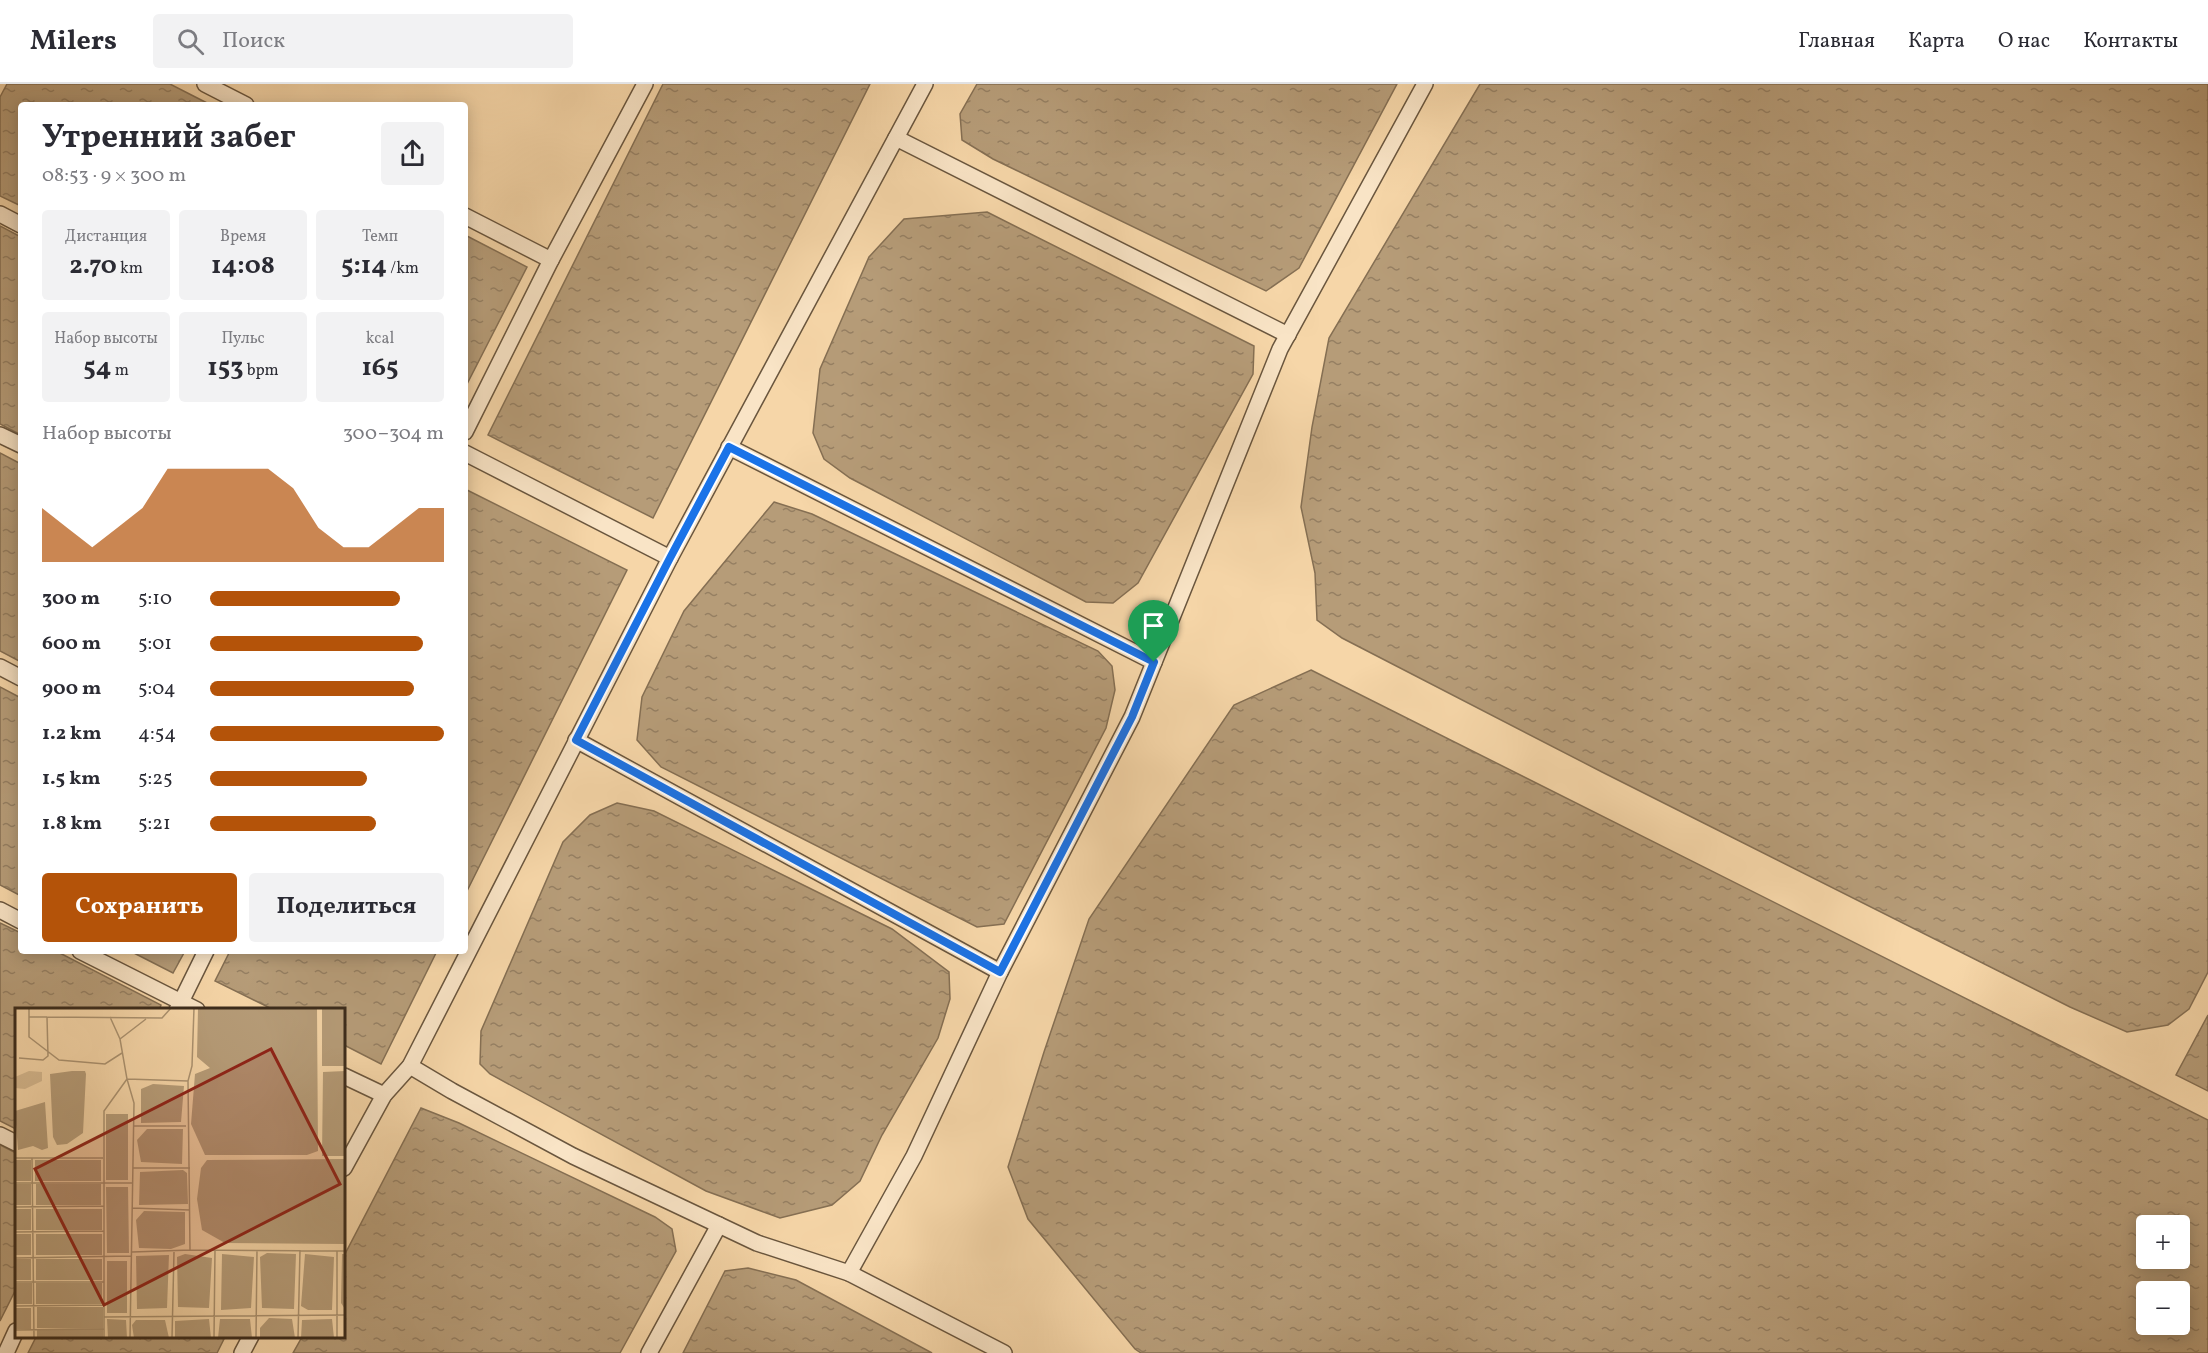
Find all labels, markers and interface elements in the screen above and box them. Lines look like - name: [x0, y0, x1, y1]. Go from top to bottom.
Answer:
- search box: [153, 14, 573, 68]
- text: Milers: [30, 22, 117, 61]
- icon: search: [174, 25, 207, 58]
- text: Поиск: [222, 26, 285, 57]
- text: Главная: [1798, 27, 1875, 56]
- text: Карта: [1908, 27, 1965, 56]
- text: О нас: [1998, 27, 2050, 56]
- text: Контакты: [2083, 27, 2178, 56]
- text: Утренний забег: [42, 116, 296, 162]
- button: share: [381, 122, 444, 185]
- text: 08:53 · 9 × 300 m: [42, 162, 186, 190]
- text: Дистанция: [65, 226, 147, 248]
- text: Время: [220, 226, 266, 248]
- text: Темп: [362, 226, 398, 248]
- text: 2.70: [69, 248, 117, 284]
- text: 14:08: [211, 248, 275, 284]
- text: 5:14: [341, 248, 387, 284]
- text: km: [117, 258, 143, 280]
- text: /km: [387, 258, 419, 280]
- text: Набор высоты: [54, 328, 158, 350]
- text: Пульс: [221, 328, 265, 350]
- text: kcal: [366, 328, 394, 350]
- text: 54: [83, 350, 111, 386]
- text: 153: [207, 350, 243, 386]
- text: 165: [361, 350, 399, 386]
- text: m: [111, 360, 129, 382]
- text: bpm: [243, 360, 279, 382]
- text: Набор высоты: [42, 420, 172, 448]
- text: 300–304 m: [343, 420, 444, 448]
- text: 300 m: [42, 585, 100, 613]
- text: 5:10: [138, 585, 172, 613]
- pin: [1128, 600, 1179, 662]
- icon: arrive: [1137, 609, 1170, 642]
- text: 600 m: [42, 630, 101, 658]
- text: 5:01: [138, 630, 172, 658]
- text: 900 m: [42, 675, 101, 703]
- text: 5:04: [138, 675, 176, 703]
- text: 1.2 km: [42, 720, 102, 748]
- text: 4:54: [138, 720, 176, 748]
- text: 1.5 km: [42, 765, 101, 793]
- text: 5:25: [138, 765, 173, 793]
- text: 1.8 km: [42, 810, 102, 838]
- text: 5:21: [138, 810, 171, 838]
- button: Сохранить: [42, 873, 237, 942]
- button: Поделиться: [249, 873, 444, 942]
- inset map: [15, 1008, 345, 1338]
- map controls: [2136, 1215, 2190, 1335]
- button: +: [2136, 1215, 2190, 1269]
- button: −: [2136, 1281, 2190, 1335]

